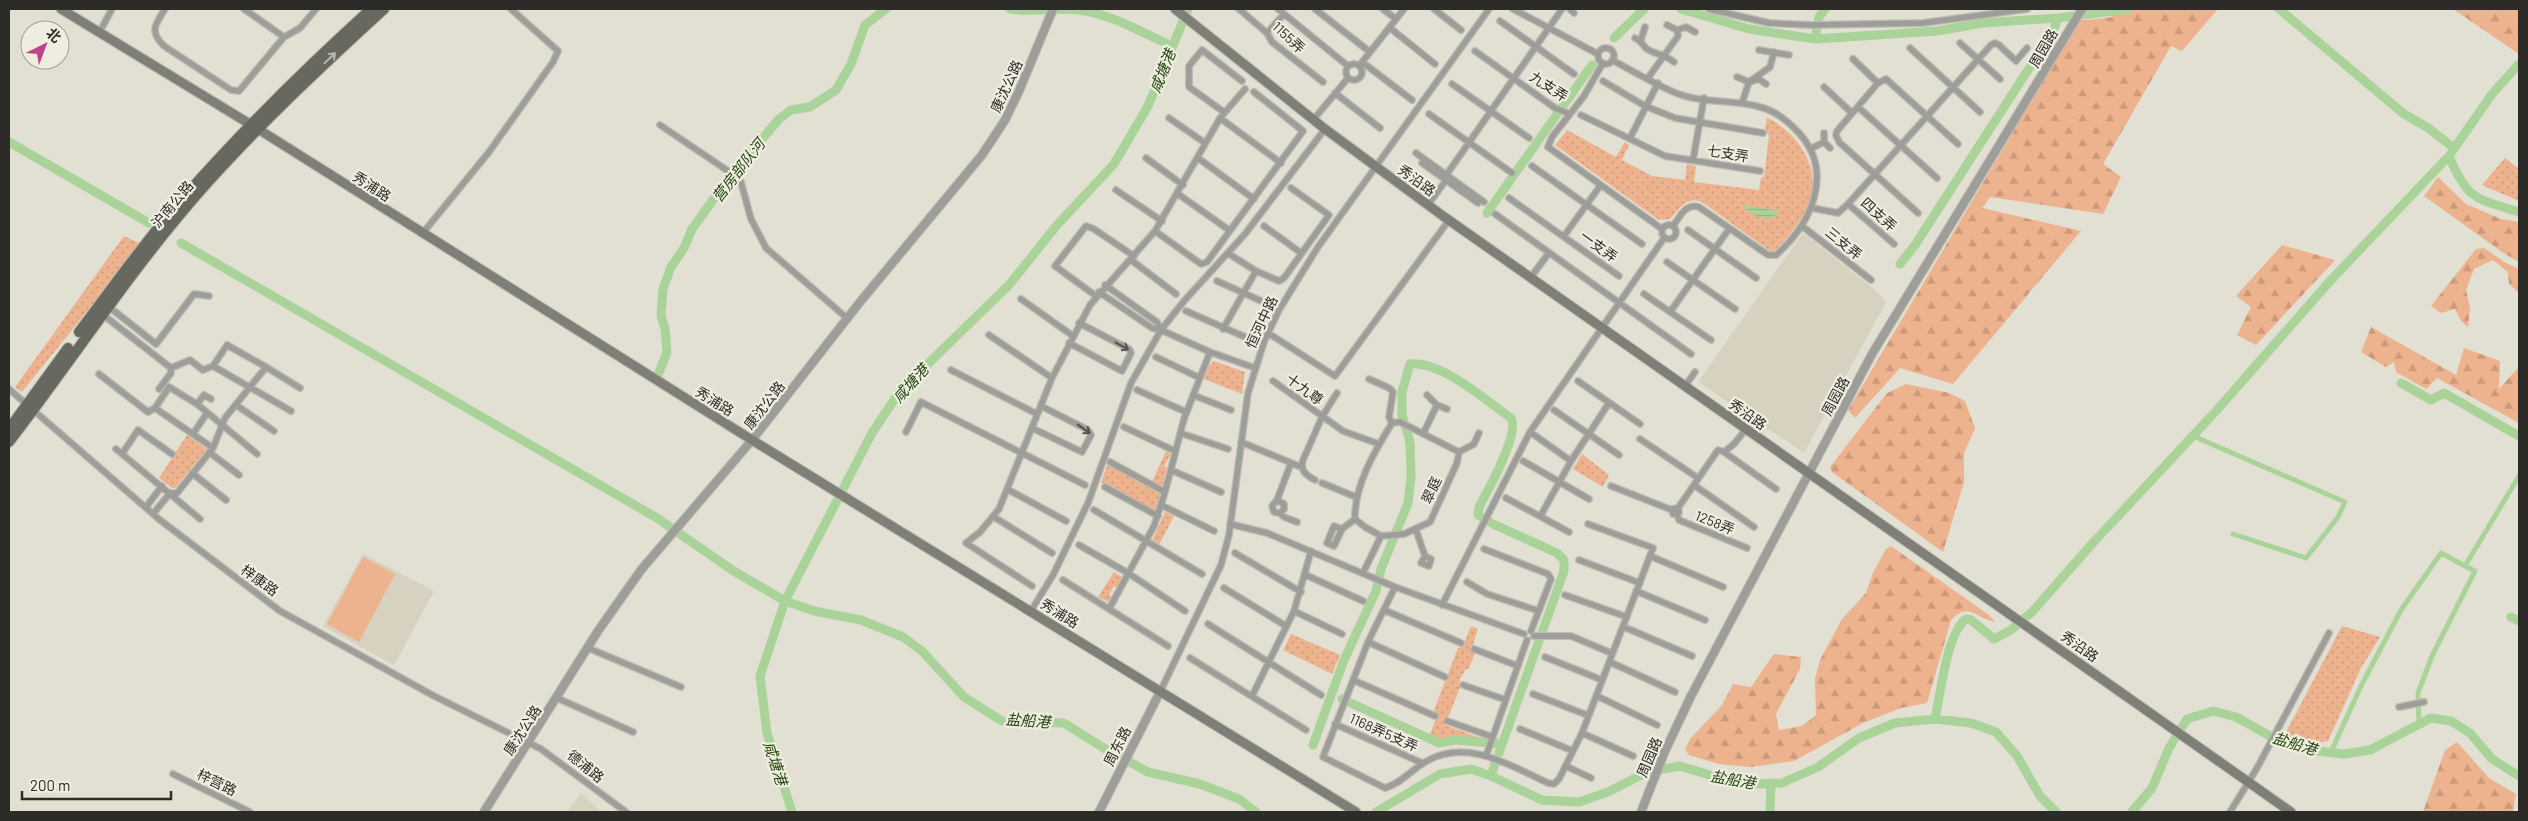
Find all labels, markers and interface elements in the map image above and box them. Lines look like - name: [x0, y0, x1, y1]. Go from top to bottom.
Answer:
- street label: 1155弄: [1269, 18, 1309, 56]
- north arrow: [20, 20, 70, 70]
- text: 北: [43, 24, 65, 46]
- street label: 周园路: [2025, 26, 2061, 70]
- water label: 咸塘港: [1145, 45, 1180, 95]
- one-way arrow: [324, 52, 337, 64]
- street label: 康沈公路: [986, 57, 1026, 115]
- street label: 九支弄: [1527, 67, 1571, 105]
- water label: 营房部队河: [708, 133, 770, 205]
- street label: 七支弄: [1706, 141, 1750, 165]
- street label: 秀沿路: [1395, 161, 1439, 199]
- street label: 秀浦路: [350, 167, 394, 205]
- street label: 沪南公路: [147, 177, 197, 231]
- street label: 四支弄: [1858, 194, 1900, 234]
- street label: 三支弄: [1822, 223, 1866, 263]
- street label: 一支弄: [1577, 227, 1621, 265]
- street label: 恒河中路: [1241, 293, 1281, 351]
- one-way arrow: [1115, 341, 1129, 351]
- water label: 咸塘港: [888, 359, 933, 406]
- street label: 十九尊: [1283, 370, 1327, 408]
- street label: 周园路: [1818, 373, 1852, 419]
- street label: 康沈公路: [740, 378, 788, 432]
- street label: 秀浦路: [693, 383, 737, 419]
- street label: 秀沿路: [1726, 395, 1770, 433]
- one-way arrow: [1077, 423, 1090, 434]
- street label: 翠庭: [1418, 474, 1444, 506]
- street label: 1258弄: [1693, 506, 1737, 538]
- street label: 梓康路: [238, 561, 282, 599]
- street label: 秀浦路: [1038, 595, 1082, 631]
- street label: 秀沿路: [2058, 627, 2102, 665]
- street label: 康沈公路: [500, 702, 544, 758]
- water label: 盐船港: [1005, 709, 1053, 731]
- street label: 1168弄5支弄: [1347, 709, 1421, 755]
- street label: 周东路: [1100, 723, 1134, 769]
- water label: 盐船港: [2271, 728, 2321, 759]
- street label: 周园路: [1633, 734, 1665, 780]
- water label: 咸塘港: [760, 739, 792, 789]
- street label: 德浦路: [564, 746, 608, 786]
- street label: 梓营路: [194, 765, 240, 799]
- water label: 盐船港: [1709, 766, 1759, 792]
- scale bar: [22, 768, 171, 800]
- text: 200 m: [30, 776, 70, 794]

